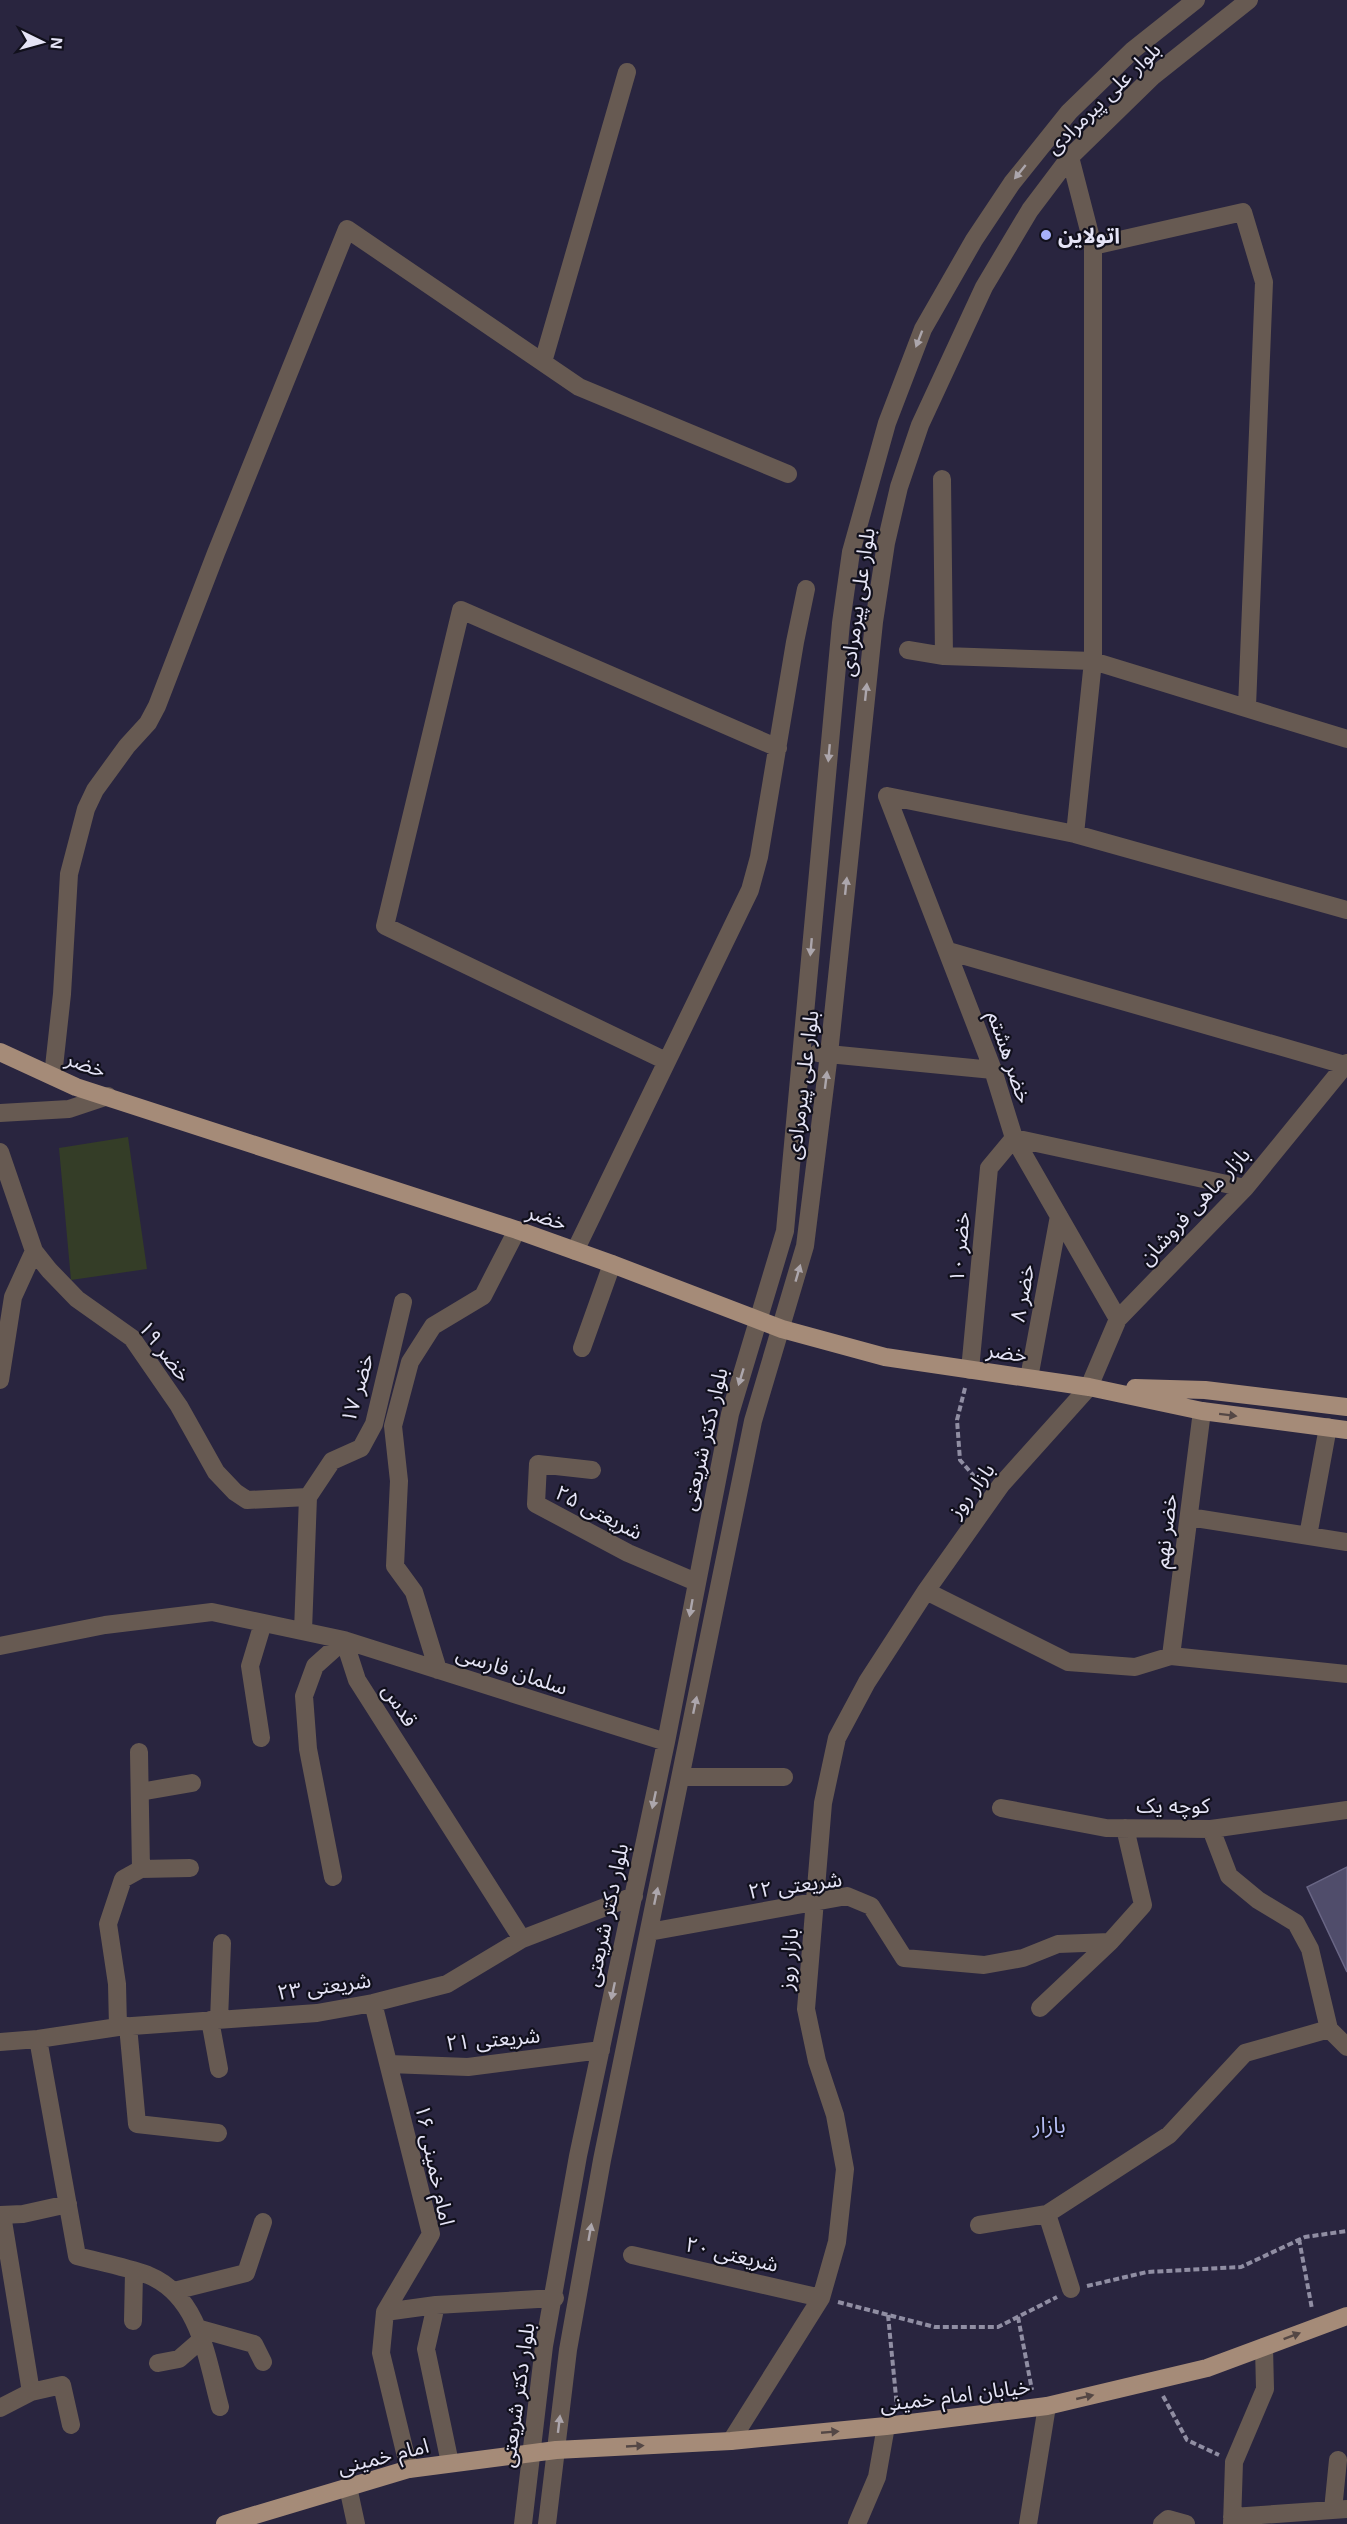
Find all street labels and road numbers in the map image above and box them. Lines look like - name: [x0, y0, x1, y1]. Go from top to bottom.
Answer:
- street label: بلوار علی پیرمرادی: [1041, 38, 1166, 160]
- street label: بلوار علی پیرمرادی: [835, 526, 881, 678]
- street label: خضر هشتم: [980, 1008, 1037, 1107]
- street label: بلوار علی پیرمرادی: [781, 1009, 825, 1161]
- street label: خضر: [62, 1046, 109, 1083]
- street label: بازار ماهی فروشان: [1134, 1143, 1255, 1270]
- street label: خضر: [523, 1199, 570, 1235]
- street label: خضر ۱۰: [944, 1211, 975, 1283]
- street label: خضر ۸: [1006, 1262, 1039, 1324]
- street label: خضر ۱۹: [133, 1316, 196, 1386]
- street label: خضر: [984, 1338, 1029, 1367]
- street label: خضر ۱۷: [336, 1351, 379, 1425]
- street label: بلوار دکتر شریعتی: [676, 1365, 733, 1513]
- street label: بازار روز: [942, 1458, 1000, 1523]
- street label: شریعتی ۲۵: [551, 1480, 646, 1545]
- street label: خضر نهم: [1149, 1493, 1185, 1570]
- street label: سلمان فارسی: [453, 1641, 571, 1700]
- street label: قدس: [377, 1679, 422, 1731]
- street label: کوچه یک: [1136, 1794, 1210, 1819]
- street label: بلوار دکتر شریعتی: [580, 1841, 633, 1989]
- street label: شریعتی ۲۲: [747, 1867, 844, 1904]
- street label: بازار روز: [774, 1927, 803, 1992]
- street label: شریعتی ۲۳: [276, 1968, 373, 2005]
- street label: شریعتی ۲۱: [445, 2023, 541, 2056]
- street label: امام خمینی ۱۶: [406, 2102, 459, 2229]
- street label: شریعتی ۲۰: [683, 2232, 781, 2277]
- street label: بلوار دکتر شریعتی: [495, 2321, 540, 2469]
- street label: خیابان امام خمینی: [878, 2374, 1032, 2421]
- street label: امام خمینی: [335, 2434, 432, 2483]

